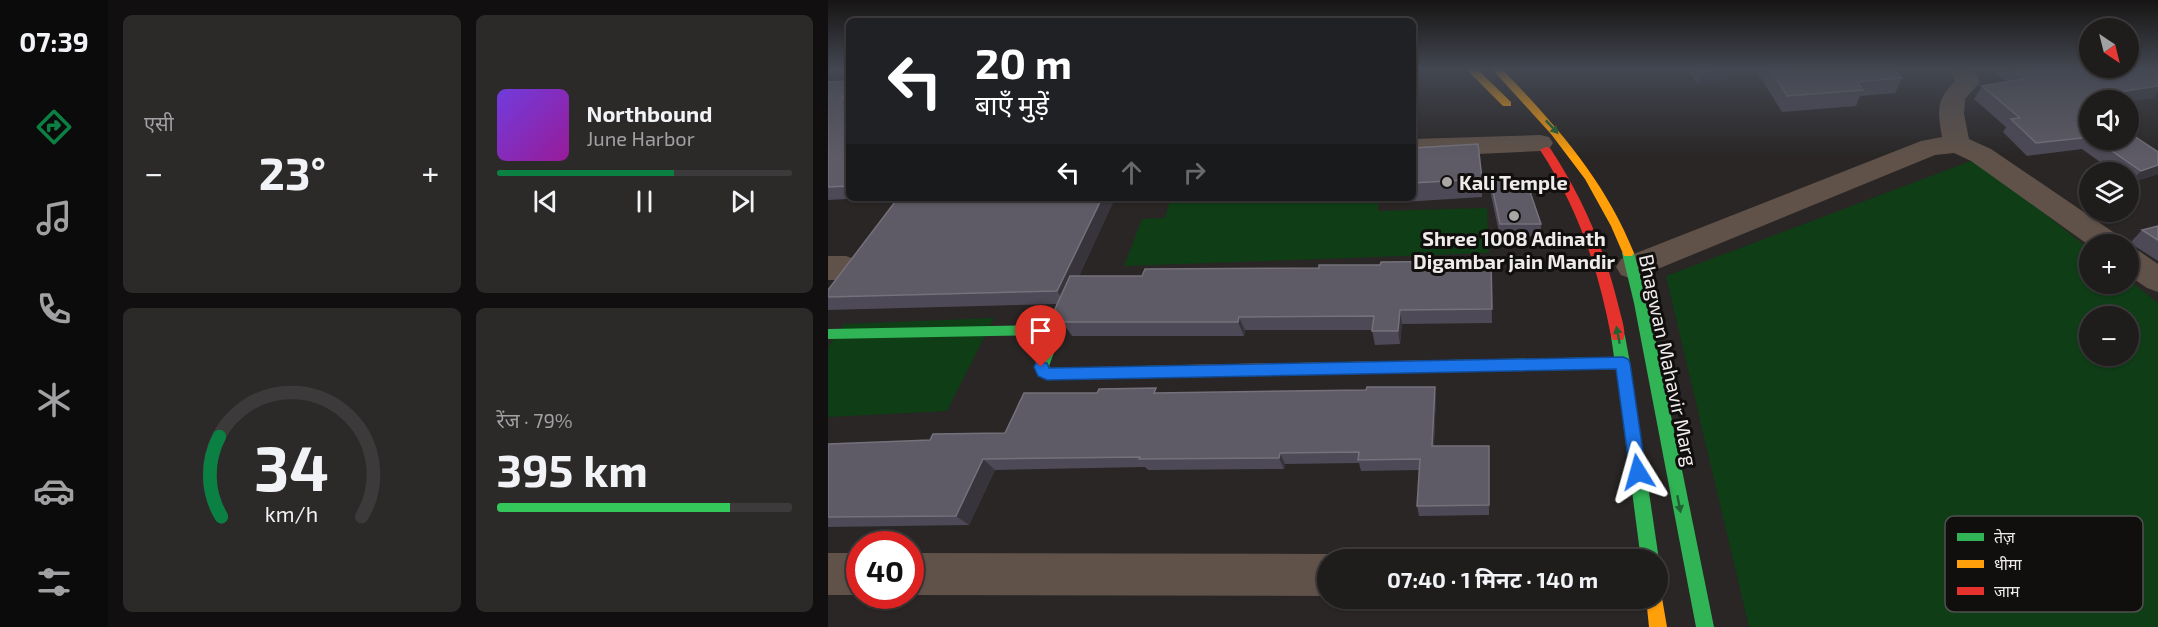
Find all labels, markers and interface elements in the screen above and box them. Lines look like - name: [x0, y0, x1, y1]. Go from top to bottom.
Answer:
- north arrow: [2079, 18, 2139, 78]
- map controls: [2079, 18, 2139, 366]
- text: 07:39: [19, 25, 89, 57]
- text: 20 m: [975, 37, 1072, 87]
- icon: left: [876, 42, 954, 120]
- text: बाएँ मुड़ें: [975, 88, 1049, 120]
- button: sound: [2079, 90, 2139, 150]
- text: Northbound: [587, 100, 712, 126]
- icon: directions: [33, 106, 75, 148]
- text: एसी: [144, 111, 174, 135]
- one-way arrow: [1545, 119, 1559, 134]
- text: June Harbor: [587, 126, 695, 150]
- text: 23°: [259, 145, 326, 199]
- text: −: [144, 152, 163, 192]
- text: +: [421, 152, 439, 192]
- icon: left: [1052, 156, 1085, 189]
- icon: ahead: [1115, 156, 1148, 189]
- icon: right: [1178, 156, 1211, 189]
- button: layers: [2079, 162, 2139, 222]
- place label: Kali Temple: [1459, 170, 1568, 194]
- marker: Kali Temple: [1440, 175, 1454, 189]
- icon: previous: [529, 185, 562, 218]
- icon: pause: [628, 185, 661, 218]
- icon: next: [726, 185, 759, 218]
- icon: music: [33, 197, 75, 239]
- marker: Shree 1008 Adinath Digambar jain Mandir: [1507, 209, 1521, 223]
- place label: Shree 1008 Adinath Digambar jain Mandir: [1413, 226, 1615, 273]
- button: +: [2079, 234, 2139, 294]
- street label: Bhagwan Mahavir Marg: [1635, 252, 1703, 468]
- icon: phone: [33, 288, 75, 330]
- pin: [1015, 305, 1066, 367]
- button: −: [2079, 306, 2139, 366]
- icon: arrive: [1024, 314, 1057, 347]
- one-way arrow: [1613, 326, 1622, 345]
- icon: climate: [33, 379, 75, 421]
- text: रेंज · 79%: [497, 408, 573, 432]
- text: 34: [254, 429, 329, 504]
- position arrow: [1606, 440, 1670, 504]
- text: 395 km: [497, 442, 648, 496]
- icon: car: [33, 470, 75, 512]
- one-way arrow: [1675, 495, 1684, 514]
- text: km/h: [265, 501, 318, 526]
- legend: [1945, 516, 2143, 612]
- text: तेज़: [1994, 527, 2016, 546]
- speed limit sign: 40: [846, 531, 924, 609]
- text: धीमा: [1994, 554, 2023, 573]
- icon: filters: [33, 561, 75, 603]
- text: 07:40 · 1 मिनट · 140 m: [1387, 566, 1598, 592]
- text: जाम: [1994, 581, 2020, 600]

